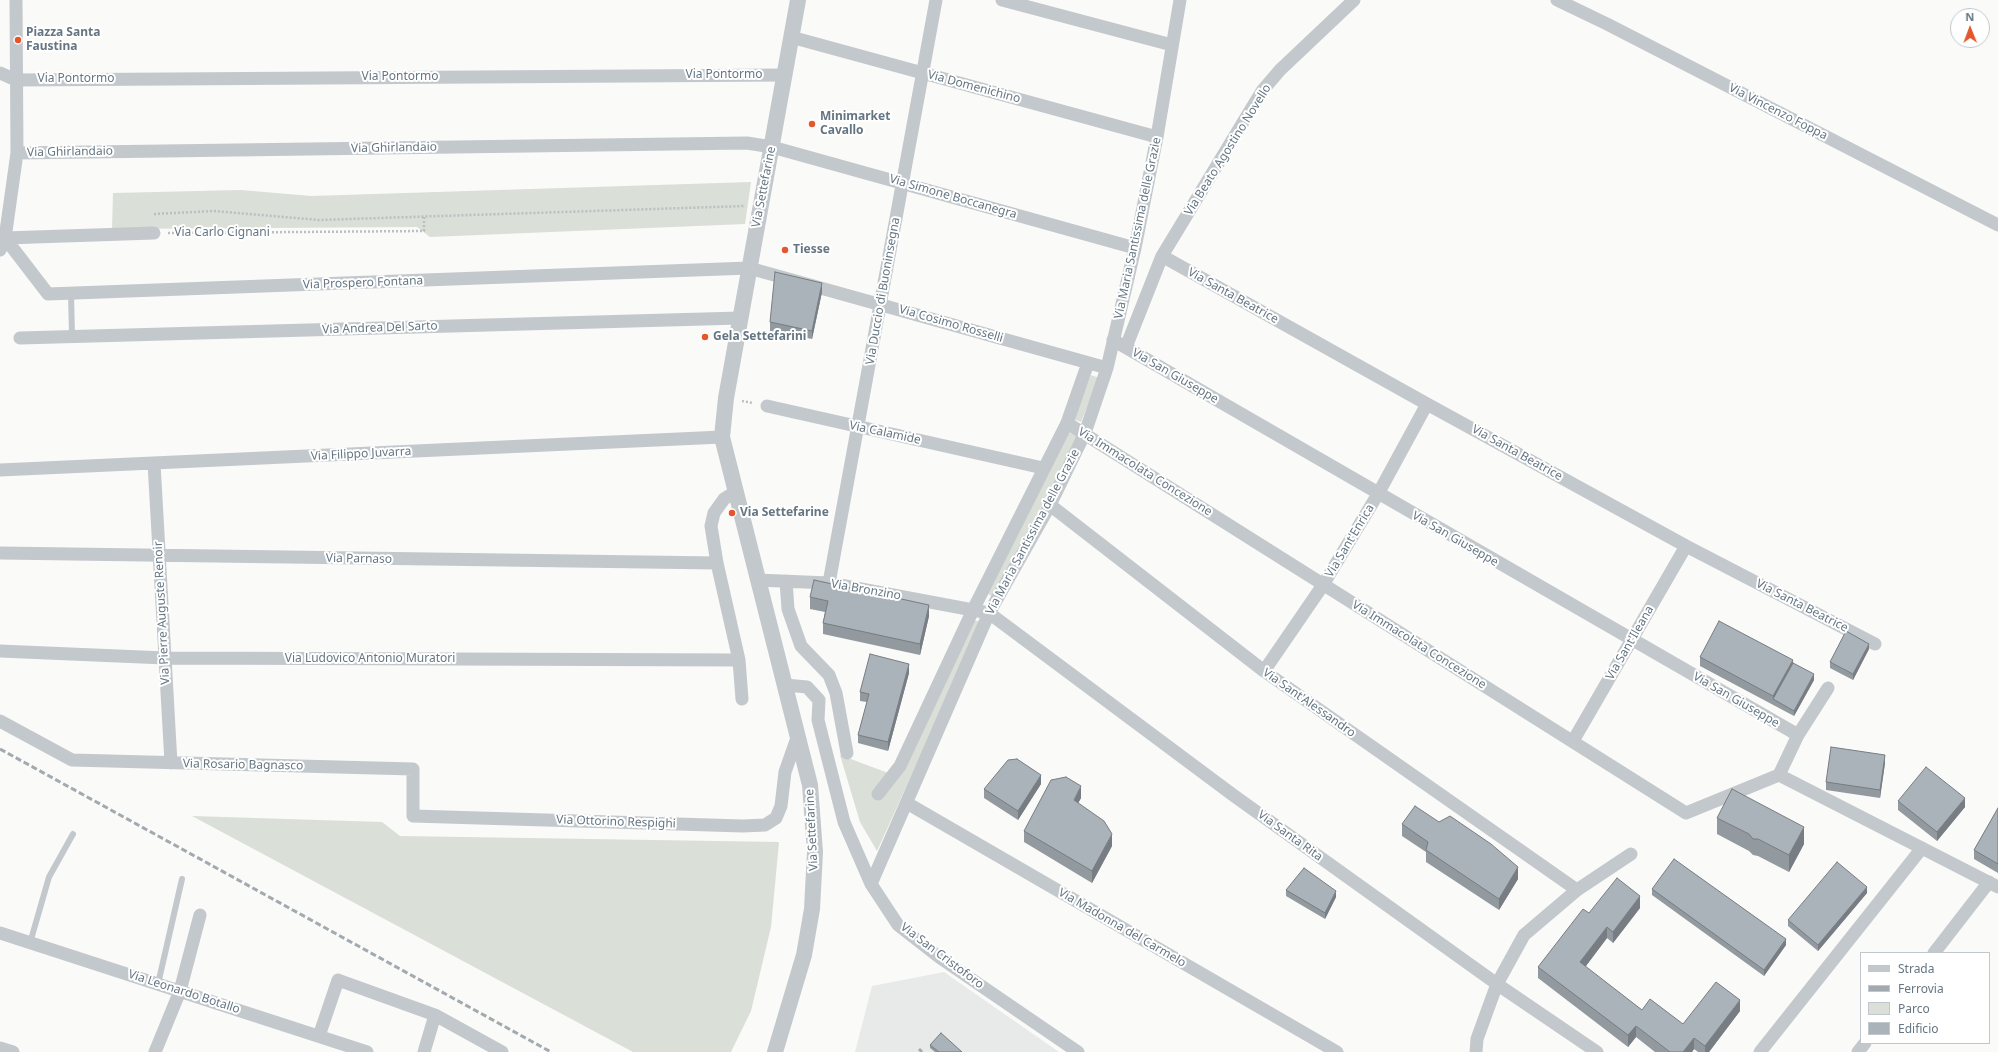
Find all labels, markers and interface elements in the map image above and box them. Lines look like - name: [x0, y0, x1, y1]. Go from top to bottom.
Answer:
- north arrow: [1950, 8, 1990, 48]
- text: N: [1965, 9, 1974, 24]
- place label: Piazza Santa Faustina: [26, 26, 100, 54]
- marker: Piazza Santa Faustina: [13, 35, 23, 45]
- street label: Via Pontormo: [685, 68, 763, 82]
- street label: Via Domenichino: [926, 68, 1022, 106]
- street label: Via Pontormo: [361, 70, 439, 84]
- street label: Via Pontormo: [37, 72, 115, 86]
- street label: Via Vincenzo Foppa: [1726, 81, 1830, 143]
- street label: Via Beato Agostino Novello: [1182, 82, 1274, 218]
- place label: Minimarket Cavallo: [820, 110, 890, 138]
- marker: Minimarket Cavallo: [807, 119, 817, 129]
- street label: Via Maria Santissima delle Grazie: [1112, 136, 1164, 320]
- street label: Via Ghirlandaio: [351, 140, 437, 156]
- street label: Via Ghirlandaio: [27, 144, 113, 160]
- street label: Via Settefarine: [749, 145, 779, 229]
- street label: Via Simone Boccanegra: [888, 172, 1018, 222]
- street label: Via Duccio di Buoninsegna: [863, 216, 903, 366]
- street label: Via Carlo Cignani: [174, 226, 270, 240]
- place label: Tiesse: [793, 243, 830, 257]
- marker: Tiesse: [780, 245, 790, 255]
- street label: Via Santa Beatrice: [1185, 265, 1281, 327]
- street label: Via Prospero Fontana: [303, 274, 423, 292]
- street label: Via Cosimo Rosselli: [897, 302, 1005, 346]
- street label: Via Andrea Del Sarto: [322, 319, 438, 337]
- place label: Gela Settefarini: [713, 330, 806, 344]
- marker: Gela Settefarini: [700, 332, 710, 342]
- street label: Via San Giuseppe: [1129, 345, 1221, 407]
- street label: Via Calamide: [848, 418, 922, 448]
- street label: Via Santa Beatrice: [1469, 422, 1565, 484]
- street label: Via Immacolata Concezione: [1075, 425, 1215, 519]
- street label: Via Filippo Juvarra: [310, 444, 412, 464]
- street label: Via Maria Santissima delle Grazie: [983, 447, 1083, 617]
- street label: Via Sant'Enrica: [1323, 502, 1377, 580]
- place label: Via Settefarine: [740, 506, 829, 520]
- marker: Via Settefarine: [727, 508, 737, 518]
- street label: Via San Giuseppe: [1409, 508, 1501, 570]
- street label: Via Pierre Auguste Renoir: [151, 541, 173, 685]
- street label: Via Parnaso: [326, 551, 392, 567]
- street label: Via Bronzino: [830, 577, 902, 603]
- street label: Via Santa Beatrice: [1754, 577, 1850, 635]
- street label: Via Immacolata Concezione: [1349, 598, 1489, 692]
- street label: Via Sant'Ileana: [1603, 603, 1657, 683]
- street label: Via Ludovico Antonio Muratori: [285, 652, 455, 666]
- street label: Via Sant'Alessandro: [1260, 666, 1358, 740]
- street label: Via San Giuseppe: [1690, 669, 1782, 731]
- street label: Via Rosario Bagnasco: [183, 757, 303, 773]
- street label: Via Settefarine: [803, 789, 821, 871]
- street label: Via Santa Rita: [1255, 808, 1325, 864]
- street label: Via Ottorino Respighi: [556, 813, 676, 831]
- street label: Via Madonna del Carmelo: [1056, 885, 1188, 971]
- street label: Via San Cristoforo: [898, 920, 986, 992]
- legend: [1860, 952, 1990, 1044]
- text: Strada: [1898, 960, 1934, 977]
- street label: Via Leonardo Botallo: [126, 967, 242, 1017]
- text: Ferrovia: [1898, 980, 1944, 997]
- text: Parco: [1898, 1000, 1930, 1017]
- text: Edificio: [1898, 1020, 1939, 1037]

